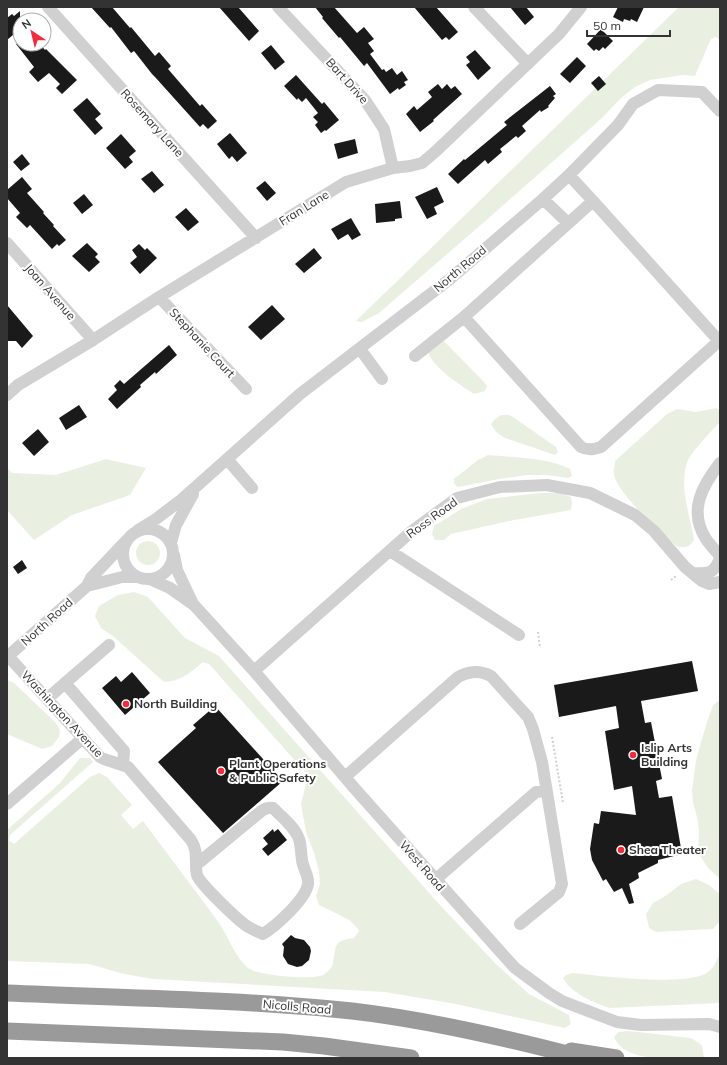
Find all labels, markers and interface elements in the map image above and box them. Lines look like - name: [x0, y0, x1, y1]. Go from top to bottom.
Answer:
- north arrow: [12, 12, 52, 52]
- scale bar: [587, 12, 670, 38]
- text: N: [19, 16, 34, 32]
- text: 50 m: [593, 18, 621, 33]
- street label: Bart Drive: [323, 55, 372, 107]
- street label: Rosemary Lane: [118, 85, 187, 160]
- street label: Fran Lane: [276, 186, 331, 229]
- street label: North Road: [430, 242, 489, 295]
- street label: Joan Avenue: [22, 260, 79, 323]
- street label: Stephanie Court: [166, 305, 238, 381]
- street label: Ross Road: [403, 494, 460, 541]
- street label: North Road: [18, 595, 76, 649]
- street label: Washington Avenue: [18, 667, 106, 760]
- place label: North Building: [134, 696, 217, 711]
- marker: North Building: [121, 699, 131, 709]
- place label: Islip Arts Building: [641, 740, 692, 769]
- marker: Islip Arts Building: [628, 750, 638, 760]
- place label: Plant Operations & Public Safety: [229, 756, 326, 785]
- marker: Plant Operations & Public Safety: [216, 766, 226, 776]
- street label: West Road: [396, 837, 448, 894]
- place label: Shea Theater: [629, 842, 706, 857]
- marker: Shea Theater: [616, 845, 626, 855]
- street label: Nicolls Road: [262, 996, 332, 1017]

